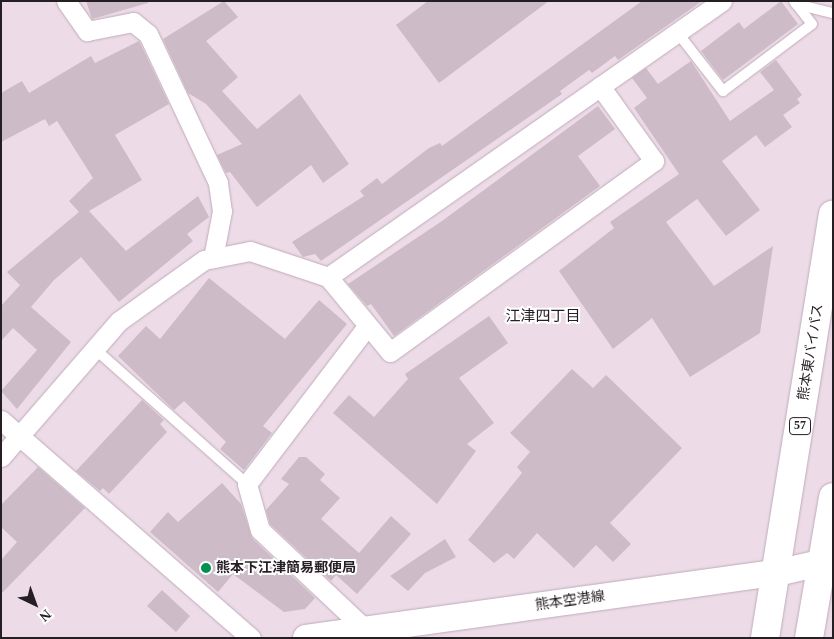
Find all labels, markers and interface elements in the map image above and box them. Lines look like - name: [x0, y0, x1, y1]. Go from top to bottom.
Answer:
- street label: 熊本東バイパス: [795, 302, 827, 402]
- district label: 江津四丁目: [506, 308, 580, 326]
- road number: 57: [789, 416, 811, 436]
- place label: 熊本下江津簡易郵便局: [216, 560, 356, 576]
- marker: 熊本下江津簡易郵便局: [200, 562, 212, 574]
- north arrow: [10, 579, 60, 629]
- street label: 熊本空港線: [534, 588, 606, 614]
- text: N: [37, 607, 54, 624]

